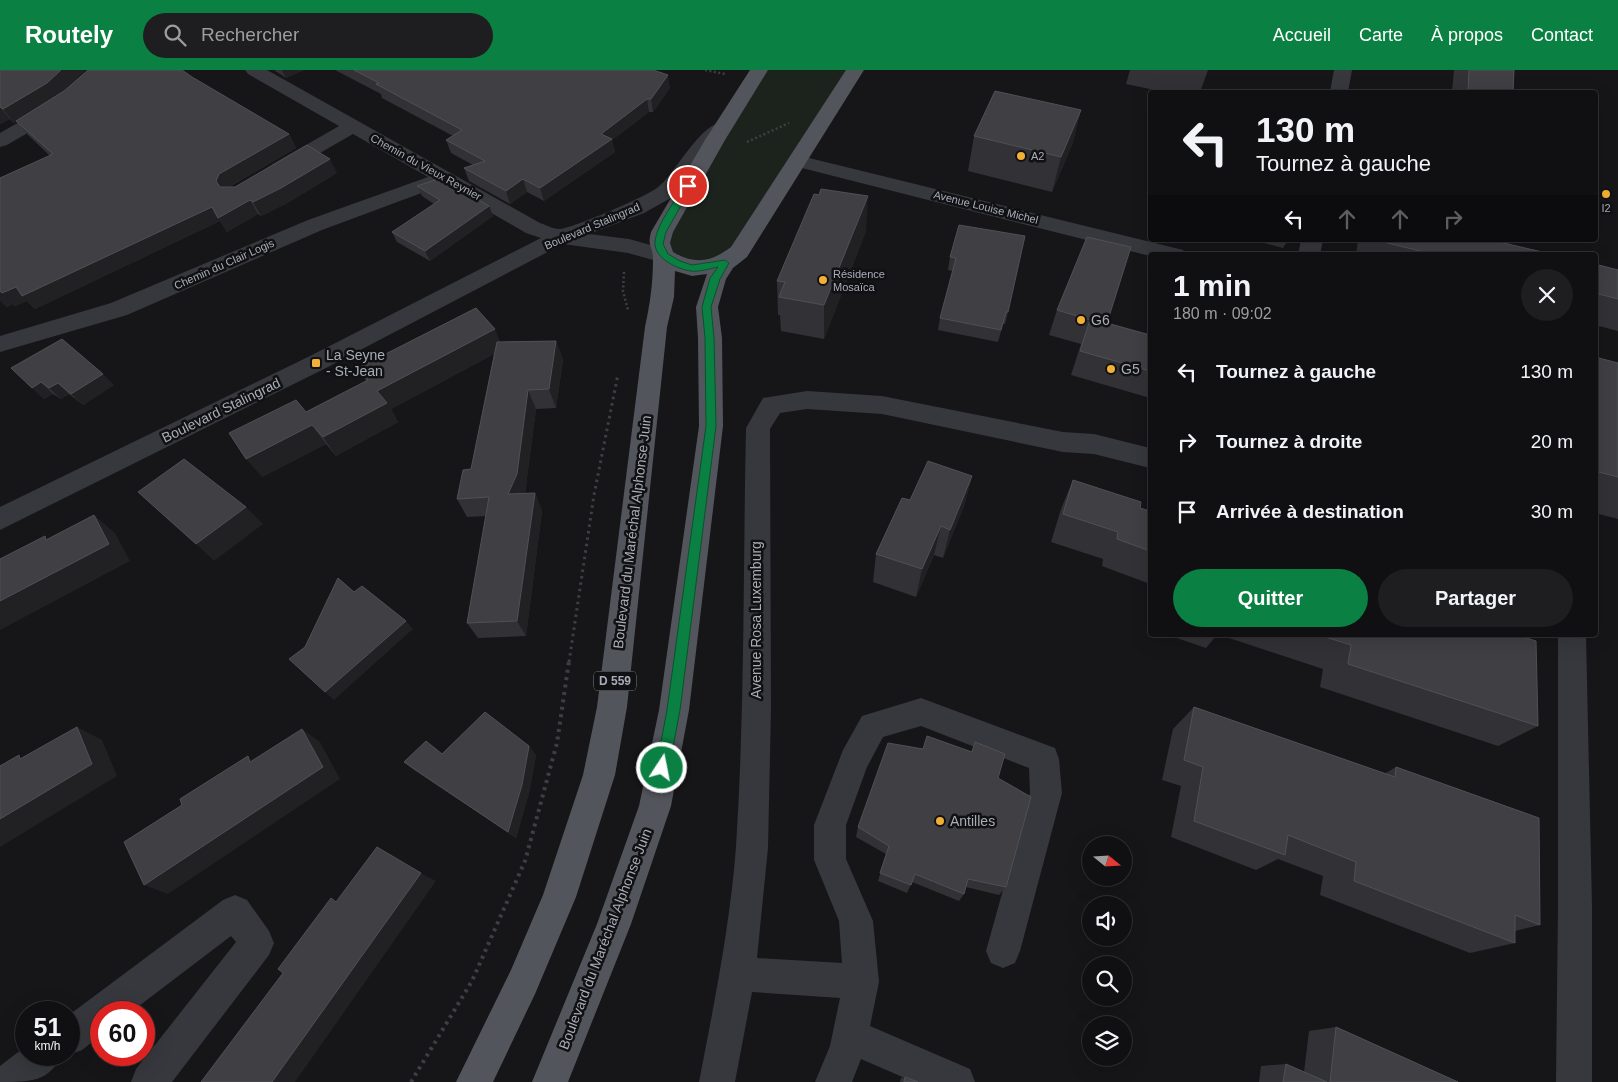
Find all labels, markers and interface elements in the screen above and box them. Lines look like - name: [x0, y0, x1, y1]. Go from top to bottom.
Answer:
- search box: [143, 13, 493, 58]
- text: Routely: [25, 21, 113, 48]
- icon: search: [161, 21, 189, 49]
- text: Rechercher: [201, 24, 299, 45]
- text: Accueil: [1273, 25, 1331, 45]
- text: Carte: [1359, 25, 1403, 45]
- text: À propos: [1431, 25, 1503, 45]
- text: Contact: [1531, 25, 1593, 45]
- icon: left: [1173, 110, 1238, 175]
- text: 130 m: [1256, 110, 1355, 149]
- street label: Chemin du Vieux Reynier: [369, 132, 484, 203]
- marker: A2: [1015, 150, 1027, 162]
- place label: A2: [1031, 150, 1044, 162]
- text: Tournez à gauche: [1256, 151, 1431, 176]
- pin: [667, 165, 709, 207]
- icon: arrive: [674, 172, 702, 200]
- street label: Avenue Louise Michel: [932, 188, 1040, 226]
- marker: I2: [1600, 188, 1612, 200]
- street label: Boulevard Stalingrad: [543, 201, 641, 251]
- place label: I2: [1601, 202, 1611, 214]
- icon: left: [1280, 205, 1308, 233]
- icon: ahead: [1333, 205, 1361, 233]
- icon: ahead: [1386, 205, 1414, 233]
- icon: right: [1439, 205, 1467, 233]
- street label: Chemin du Clair Logis: [172, 236, 276, 291]
- place label: Résidence Mosaïca: [833, 268, 885, 293]
- text: 1 min: [1173, 269, 1251, 302]
- button: close: [1521, 269, 1573, 321]
- marker: Résidence Mosaïca: [817, 274, 829, 286]
- text: 180 m · 09:02: [1173, 305, 1272, 322]
- place label: G6: [1091, 312, 1110, 328]
- marker: G6: [1075, 314, 1087, 326]
- place label: La Seyne - St-Jean: [326, 347, 385, 379]
- marker: La Seyne - St-Jean: [310, 357, 322, 369]
- icon: left: [1173, 358, 1201, 386]
- place label: G5: [1121, 361, 1140, 377]
- text: Tournez à gauche: [1216, 361, 1376, 382]
- text: 130 m: [1520, 361, 1573, 382]
- marker: G5: [1105, 363, 1117, 375]
- street label: Boulevard Stalingrad: [159, 374, 283, 446]
- street label: Boulevard du Maréchal Alphonse Juin: [610, 414, 654, 650]
- icon: right: [1173, 428, 1201, 456]
- text: Tournez à droite: [1216, 431, 1362, 452]
- text: 20 m: [1531, 431, 1573, 452]
- icon: arrive: [1173, 498, 1201, 526]
- text: Arrivée à destination: [1216, 501, 1404, 522]
- text: 30 m: [1531, 501, 1573, 522]
- street label: Avenue Rosa Luxemburg: [748, 541, 764, 699]
- button: Quitter: [1173, 569, 1368, 627]
- button: Partager: [1378, 569, 1573, 627]
- road number: D 559: [594, 672, 636, 690]
- position arrow: [635, 741, 687, 793]
- place label: Antilles: [950, 813, 995, 829]
- marker: Antilles: [934, 815, 946, 827]
- street label: Boulevard du Maréchal Alphonse Juin: [555, 826, 655, 1052]
- north arrow: [1082, 836, 1132, 886]
- map controls: [1082, 836, 1132, 1066]
- button: sound: [1082, 896, 1132, 946]
- button: search: [1082, 956, 1132, 1006]
- speed limit sign: 60: [90, 1001, 155, 1066]
- text: 51: [34, 1013, 61, 1041]
- button: layers: [1082, 1016, 1132, 1066]
- text: km/h: [34, 1039, 61, 1053]

